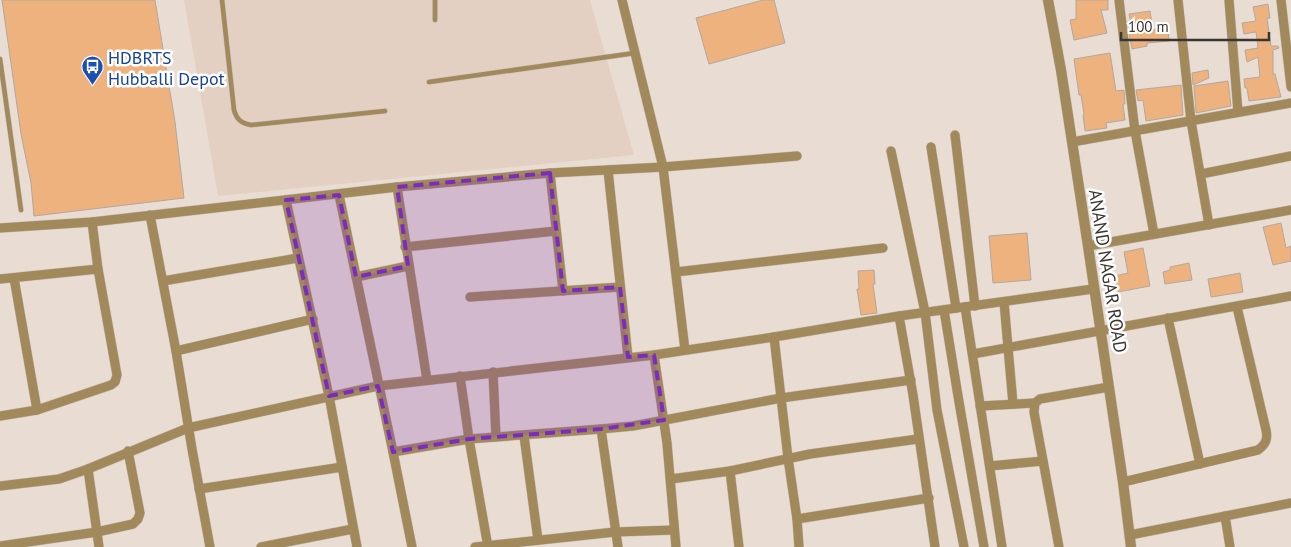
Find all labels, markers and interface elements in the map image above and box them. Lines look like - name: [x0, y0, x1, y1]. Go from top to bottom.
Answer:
- scale bar: [1121, 10, 1268, 42]
- text: 100 m: [1128, 17, 1169, 36]
- place label: HDBRTS Hubballi Depot: [108, 46, 225, 90]
- bus stop icon: HDBRTS Hubballi Depot: [80, 55, 104, 86]
- street label: ANAND NAGAR ROAD: [1084, 188, 1132, 354]

